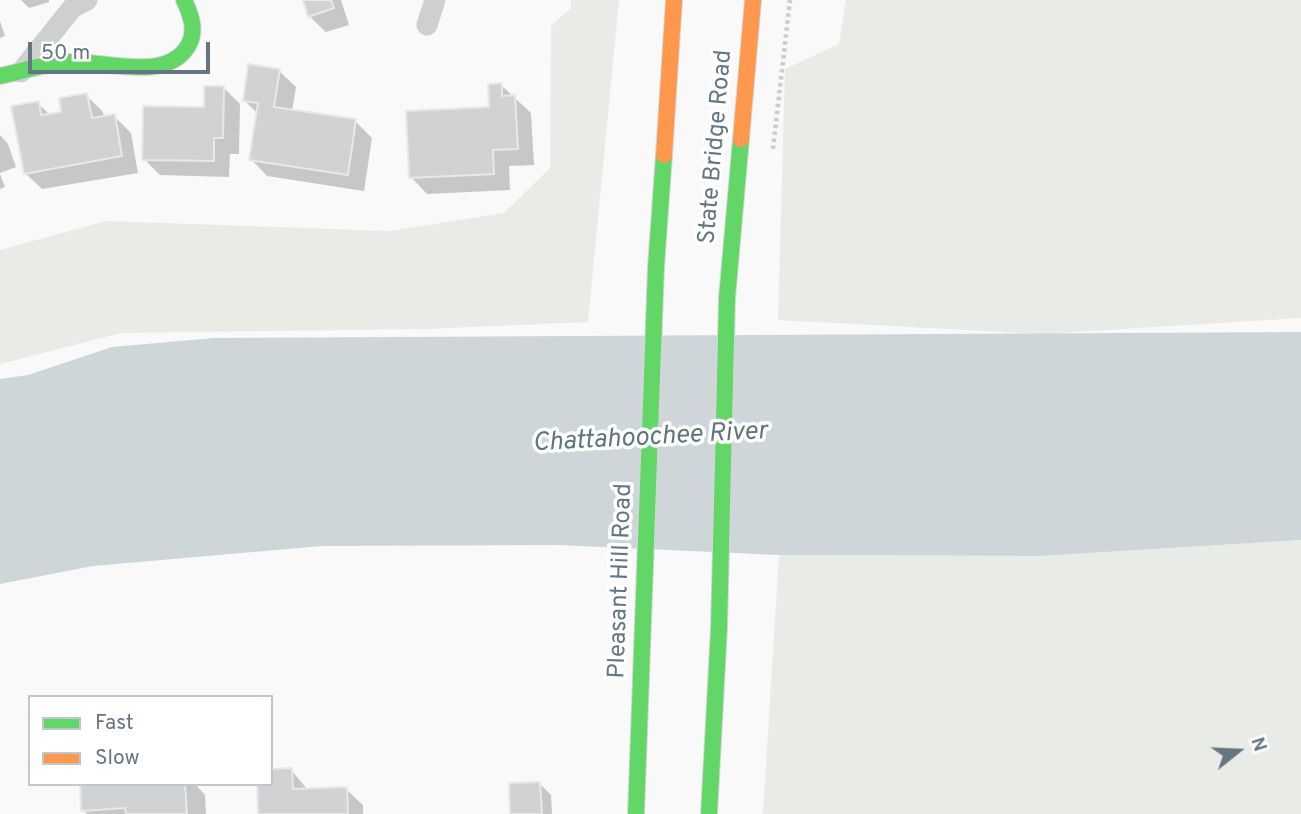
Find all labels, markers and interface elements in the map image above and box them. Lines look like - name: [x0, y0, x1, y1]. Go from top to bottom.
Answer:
- scale bar: [32, 28, 214, 72]
- text: 50 m: [41, 40, 90, 67]
- street label: State Bridge Road: [694, 49, 740, 245]
- water label: Chattahoochee River: [532, 417, 768, 461]
- street label: Pleasant Hill Road: [604, 483, 640, 679]
- legend: [28, 695, 273, 786]
- text: Fast: [95, 710, 134, 737]
- north arrow: [1203, 716, 1273, 786]
- text: N: [1244, 734, 1271, 755]
- text: Slow: [95, 745, 140, 772]

